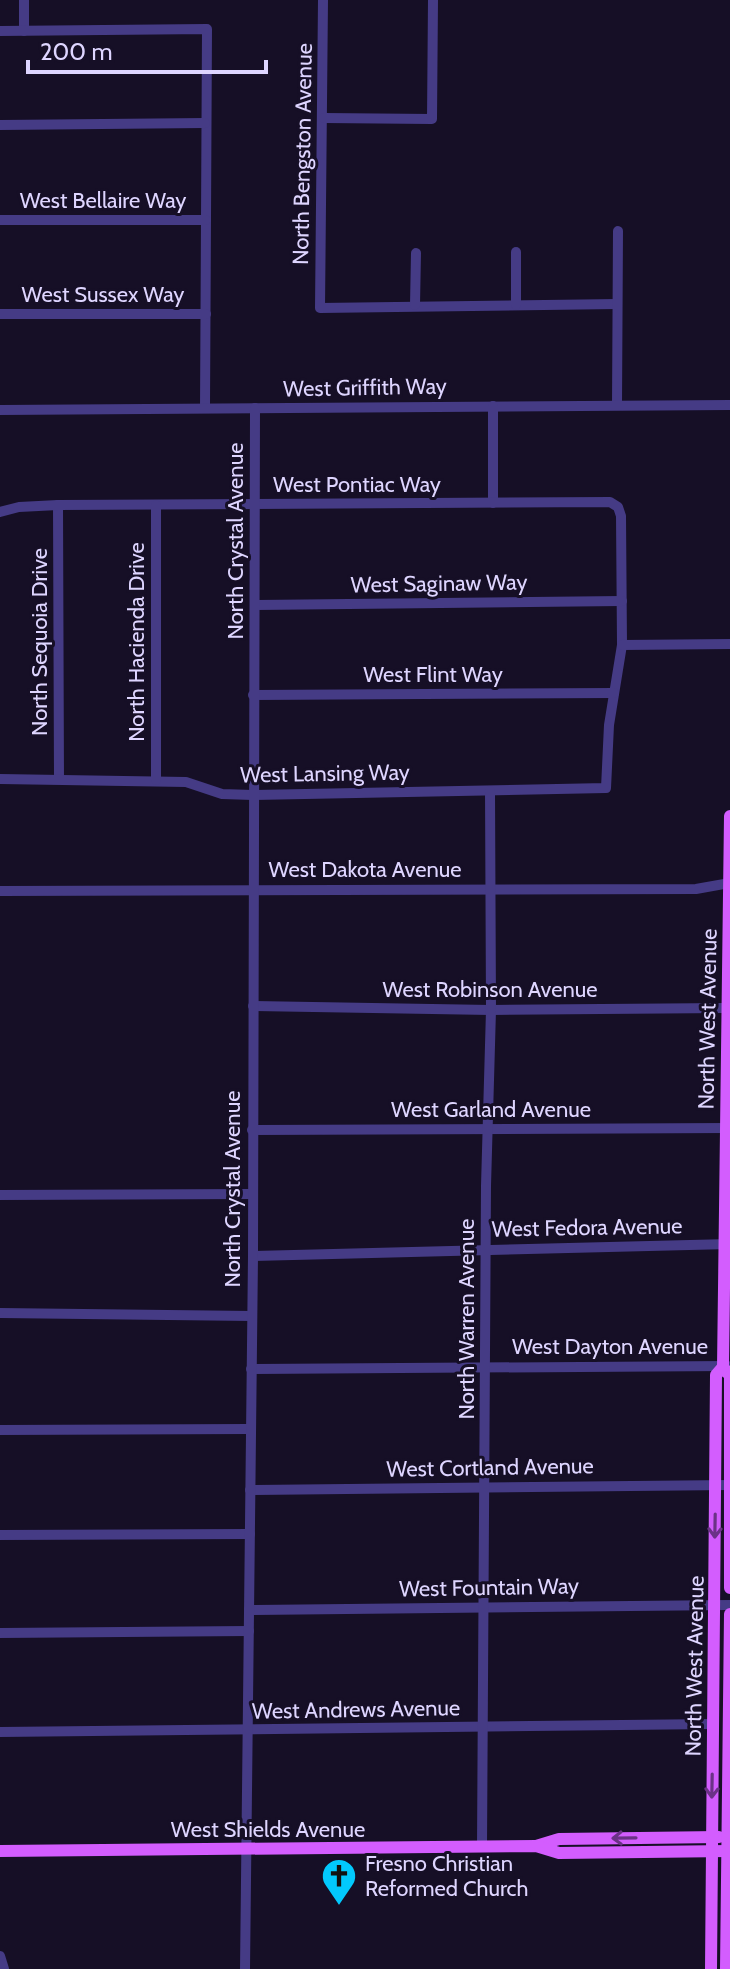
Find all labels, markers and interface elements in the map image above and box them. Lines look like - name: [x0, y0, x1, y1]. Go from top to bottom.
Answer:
- scale bar: [28, 24, 266, 74]
- text: 200 m: [40, 37, 113, 66]
- street label: North Bengston Avenue: [287, 43, 318, 265]
- street label: West Bellaire Way: [20, 187, 186, 214]
- street label: West Sussex Way: [22, 281, 184, 308]
- street label: West Griffith Way: [283, 373, 447, 402]
- street label: North Crystal Avenue: [222, 443, 249, 639]
- street label: West Pontiac Way: [273, 471, 441, 498]
- street label: North Hacienda Drive: [123, 542, 150, 742]
- street label: North Sequoia Drive: [26, 548, 53, 736]
- street label: West Saginaw Way: [350, 568, 528, 599]
- street label: West Flint Way: [363, 661, 503, 688]
- street label: West Lansing Way: [240, 759, 410, 788]
- street label: West Dakota Avenue: [268, 856, 462, 883]
- street label: North West Avenue: [692, 928, 723, 1110]
- street label: West Robinson Avenue: [382, 976, 598, 1003]
- street label: North Crystal Avenue: [219, 1091, 246, 1287]
- street label: West Garland Avenue: [391, 1096, 591, 1123]
- street label: West Fedora Avenue: [491, 1212, 683, 1243]
- street label: North Warren Avenue: [453, 1219, 480, 1419]
- street label: West Dayton Avenue: [512, 1333, 708, 1360]
- street label: West Cortland Avenue: [386, 1452, 594, 1483]
- one-way arrow: [708, 1512, 723, 1539]
- street label: West Fountain Way: [399, 1572, 579, 1603]
- street label: North West Avenue: [679, 1575, 710, 1757]
- street label: West Andrews Avenue: [252, 1694, 460, 1725]
- one-way arrow: [704, 1772, 719, 1799]
- street label: West Shields Avenue: [171, 1816, 365, 1843]
- one-way arrow: [611, 1830, 638, 1846]
- place label: Fresno Christian Reformed Church: [365, 1850, 529, 1902]
- church icon: Fresno Christian Reformed Church: [320, 1857, 358, 1907]

